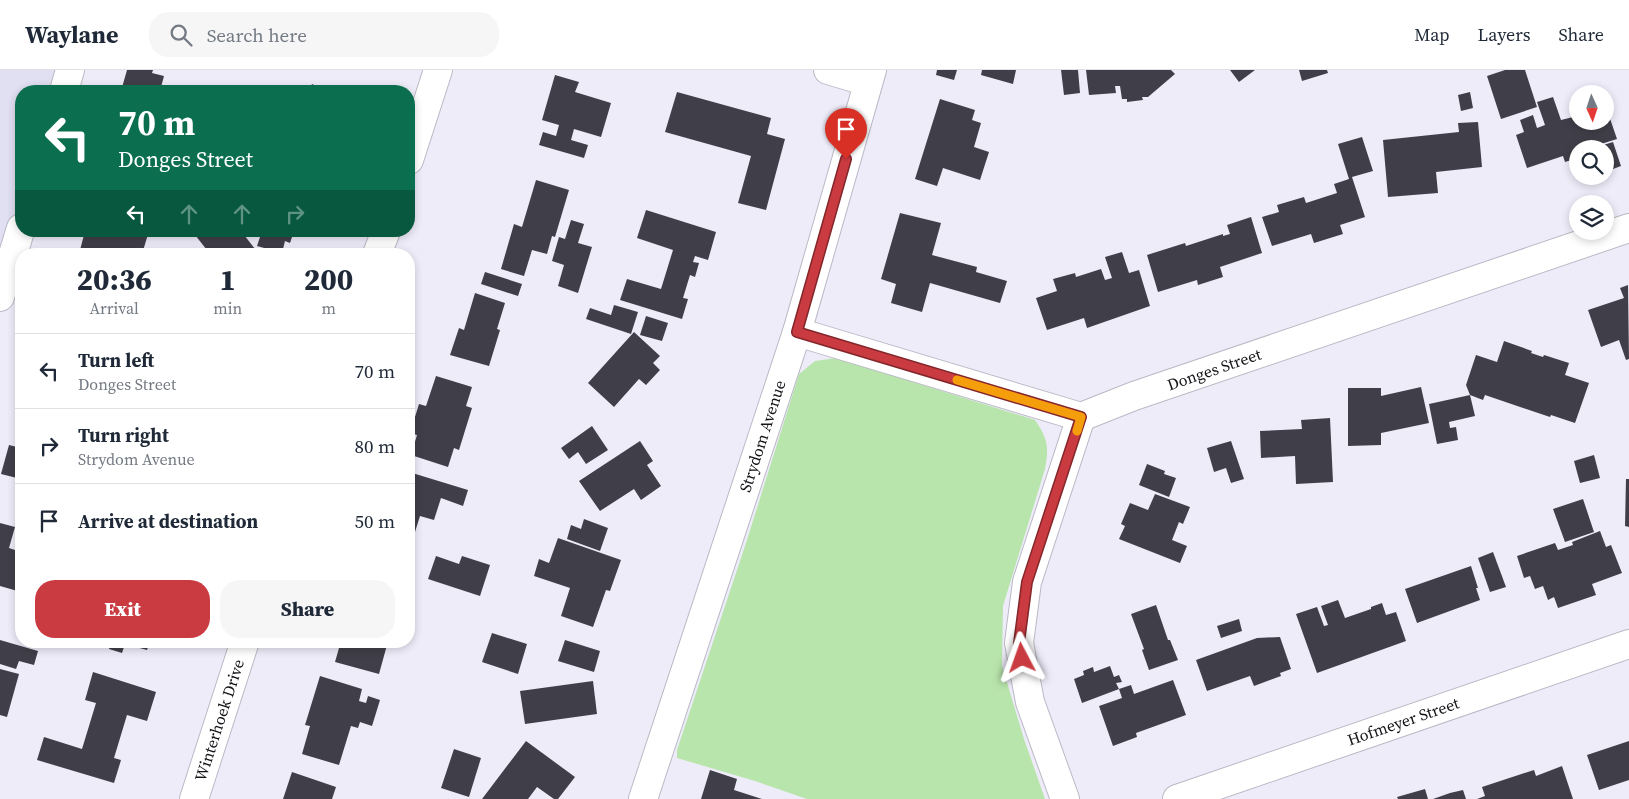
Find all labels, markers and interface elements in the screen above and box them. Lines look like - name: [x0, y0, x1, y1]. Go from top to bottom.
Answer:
- search box: [149, 12, 499, 57]
- text: Waylane: [25, 18, 119, 51]
- icon: search: [167, 21, 195, 49]
- text: Search here: [207, 22, 307, 48]
- text: Map: [1414, 22, 1449, 47]
- text: Layers: [1477, 22, 1530, 47]
- text: Share: [1558, 22, 1604, 47]
- north arrow: [1569, 85, 1614, 130]
- map controls: [1569, 85, 1614, 240]
- text: 70 m: [118, 99, 195, 147]
- icon: left: [35, 105, 100, 170]
- pin: [825, 108, 867, 159]
- icon: arrive: [832, 115, 860, 143]
- button: search: [1569, 140, 1614, 185]
- text: Donges Street: [118, 144, 253, 174]
- button: layers: [1569, 195, 1614, 240]
- icon: left: [122, 200, 150, 228]
- icon: ahead: [175, 200, 203, 228]
- icon: ahead: [228, 200, 256, 228]
- icon: right: [281, 200, 309, 228]
- text: 20:36: [77, 259, 152, 300]
- text: 1: [219, 259, 236, 300]
- text: 200: [304, 259, 353, 300]
- text: Arrival: [89, 297, 139, 319]
- text: min: [213, 297, 242, 319]
- text: m: [321, 297, 336, 319]
- street label: Donges Street: [1164, 342, 1265, 395]
- text: Turn left: [78, 347, 154, 373]
- icon: left: [35, 357, 63, 385]
- text: 70 m: [354, 358, 395, 384]
- text: Donges Street: [78, 373, 176, 395]
- street label: Strydom Avenue: [734, 377, 790, 495]
- text: Turn right: [78, 422, 169, 448]
- icon: right: [35, 432, 63, 460]
- text: 80 m: [354, 433, 395, 459]
- text: Strydom Avenue: [78, 448, 195, 470]
- icon: arrive: [35, 507, 63, 535]
- text: Arrive at destination: [78, 508, 258, 534]
- text: 50 m: [354, 508, 395, 534]
- button: Exit: [35, 580, 210, 638]
- button: Share: [220, 580, 395, 638]
- position arrow: [995, 631, 1047, 683]
- street label: Winterhoek Drive: [189, 656, 249, 784]
- street label: Hofmeyer Street: [1344, 691, 1463, 750]

